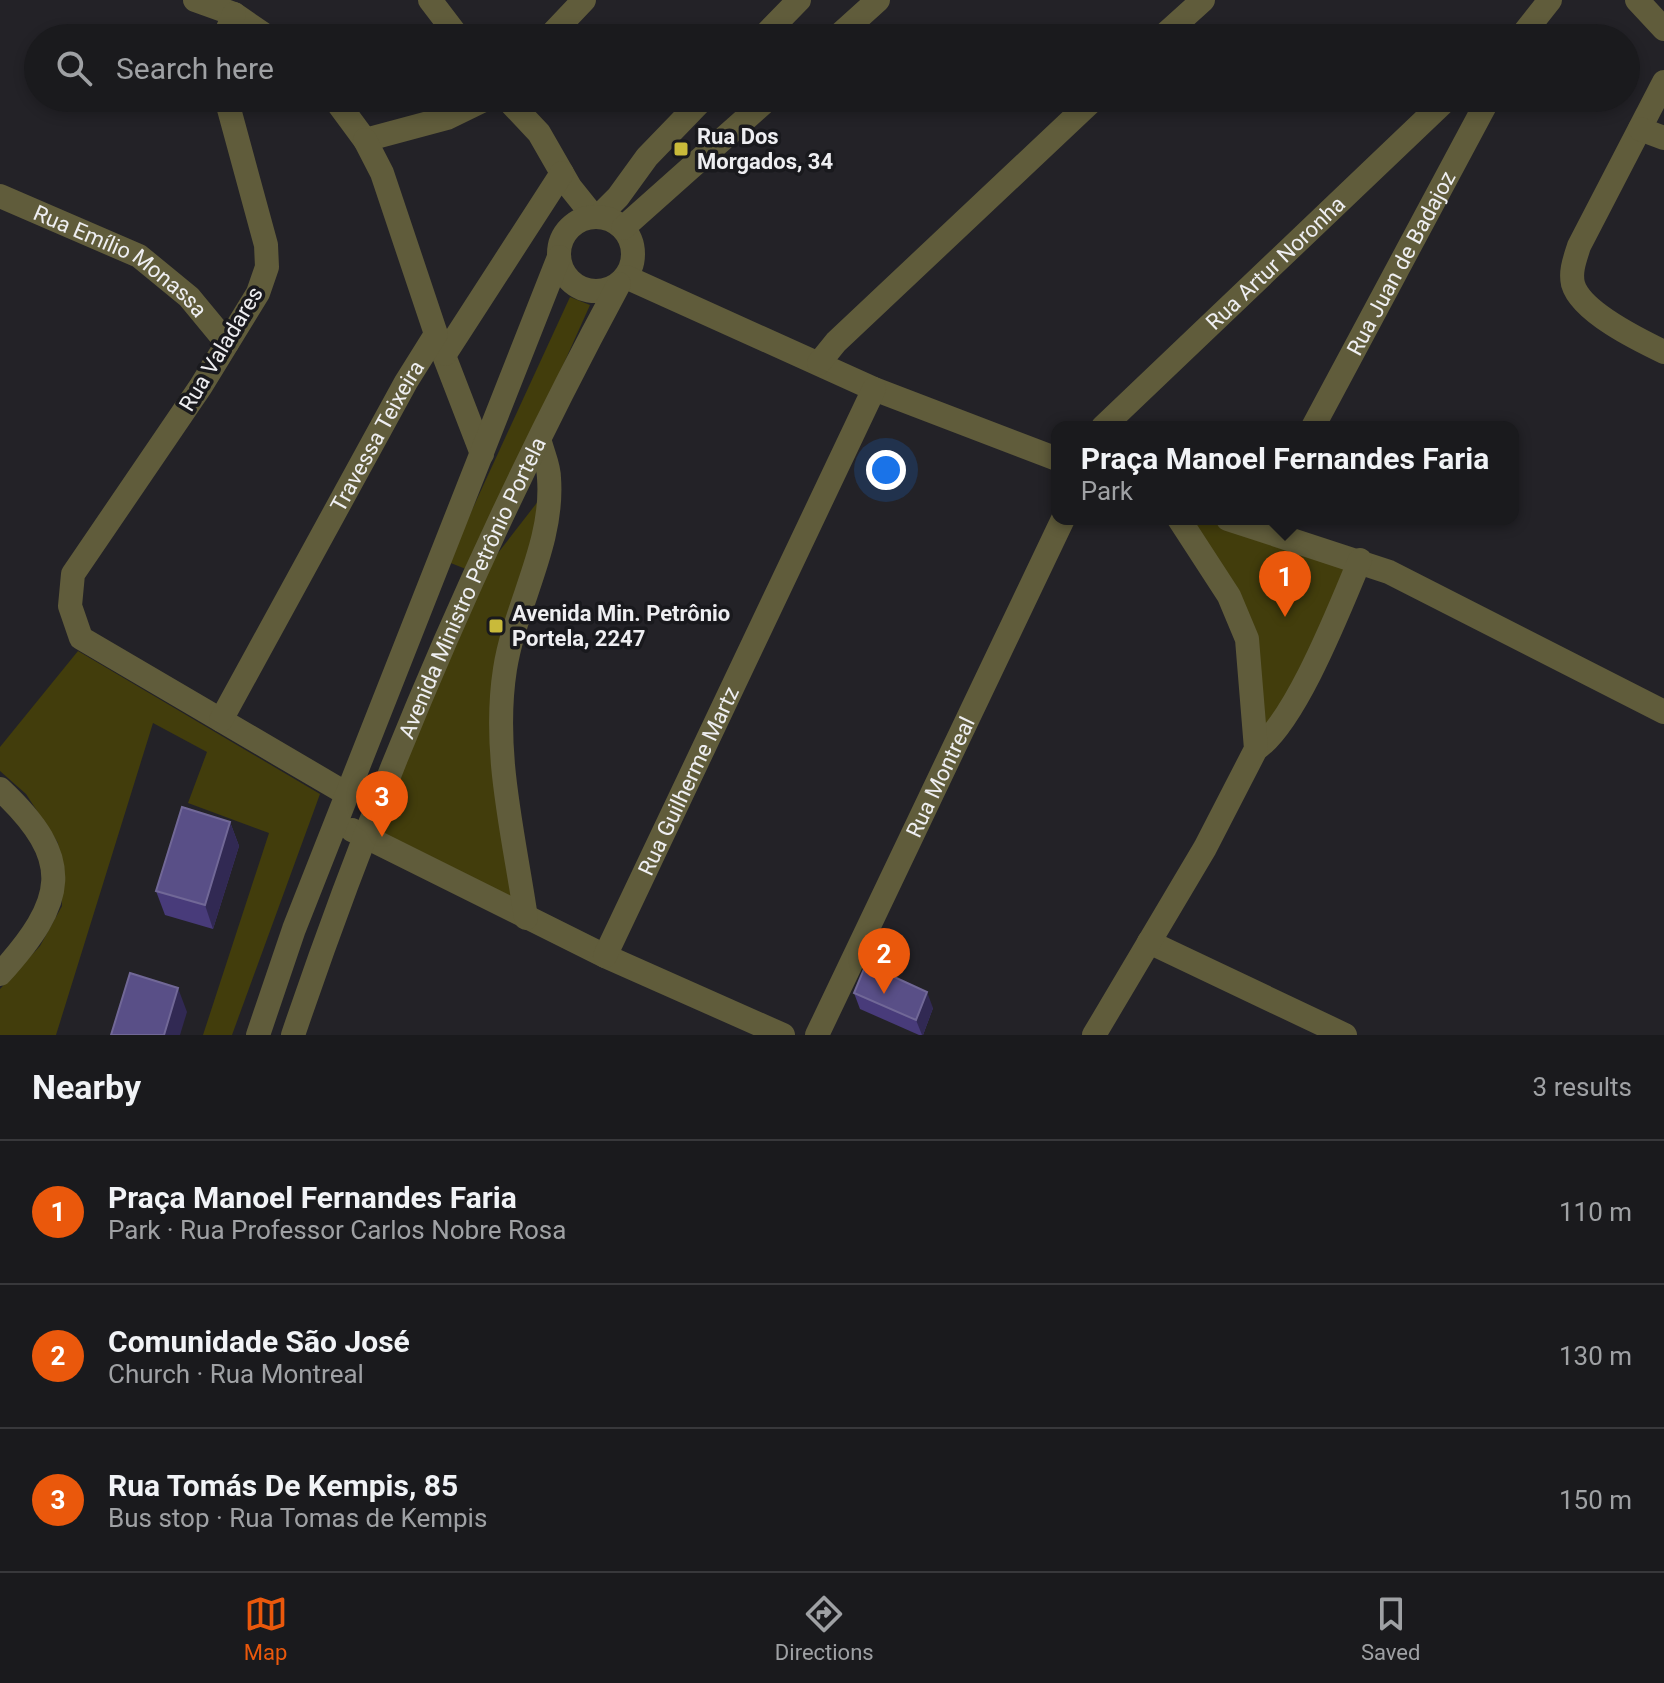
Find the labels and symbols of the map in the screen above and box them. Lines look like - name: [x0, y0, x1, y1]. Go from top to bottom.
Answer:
- place label: Rua Dos Morgados, 34: [697, 124, 833, 174]
- marker: Rua Dos Morgados, 34: [672, 140, 690, 158]
- street label: Rua Juan de Badajoz: [1341, 167, 1460, 359]
- street label: Rua Artur Noronha: [1201, 191, 1350, 335]
- street label: Rua Emílio Monassa: [30, 200, 213, 322]
- street label: Rua Valadares: [174, 282, 268, 416]
- street label: Travessa Teixeira: [325, 356, 429, 516]
- street label: Avenida Ministro Petrônio Portela: [393, 433, 551, 742]
- your location: [866, 450, 906, 490]
- pin: 1: [1259, 551, 1311, 617]
- place label: Avenida Min. Petrônio Portela, 2247: [512, 601, 730, 651]
- marker: Avenida Min. Petrônio Portela, 2247: [487, 617, 505, 635]
- street label: Rua Guilherme Martz: [633, 682, 744, 879]
- street label: Rua Montreal: [901, 713, 979, 841]
- pin: 3: [356, 771, 408, 837]
- pin: 2: [858, 928, 910, 994]

